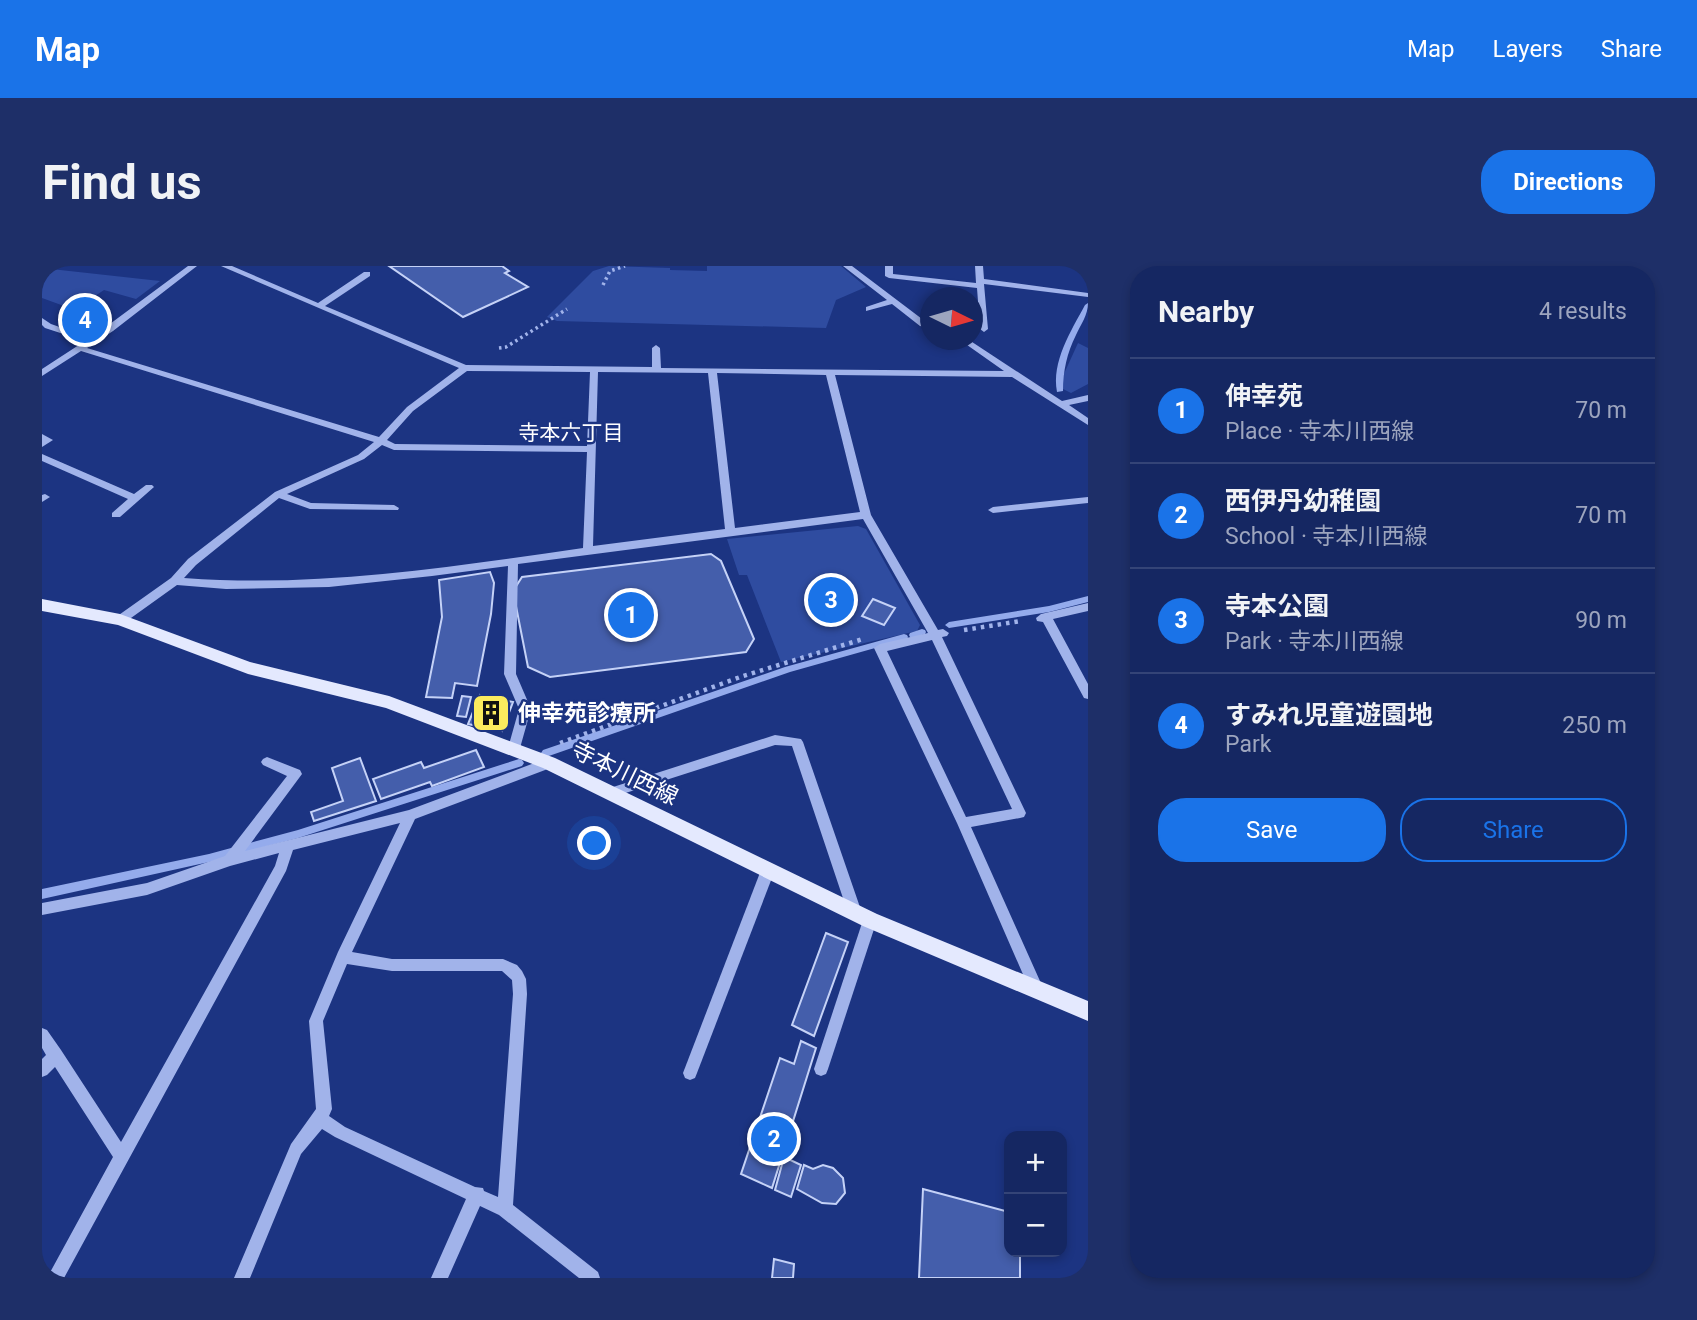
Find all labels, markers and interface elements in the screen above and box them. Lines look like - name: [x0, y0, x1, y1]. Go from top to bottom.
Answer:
- text: Map: [35, 30, 100, 69]
- text: Map: [1407, 35, 1455, 63]
- text: Layers: [1493, 35, 1563, 63]
- text: Share: [1601, 35, 1662, 63]
- button: Directions: [1481, 150, 1655, 214]
- text: Find us: [42, 154, 202, 211]
- north arrow: [920, 287, 983, 350]
- pin: 4: [62, 294, 108, 346]
- text: Nearby: [1158, 294, 1254, 329]
- text: 4 results: [1539, 298, 1627, 325]
- text: 伸幸苑: [1225, 381, 1303, 411]
- text: 1: [1174, 397, 1188, 424]
- text: 70 m: [1575, 397, 1627, 424]
- text: Place · 寺本川西線: [1225, 418, 1414, 445]
- district label: 寺本六丁目: [519, 421, 624, 445]
- text: 西伊丹幼稚園: [1225, 486, 1381, 516]
- text: 2: [1174, 502, 1188, 529]
- text: 70 m: [1575, 502, 1627, 529]
- text: School · 寺本川西線: [1225, 523, 1428, 550]
- pin: 3: [808, 574, 854, 626]
- pin: 1: [608, 589, 654, 641]
- text: 寺本公園: [1225, 591, 1329, 621]
- text: 3: [1174, 607, 1188, 634]
- text: 90 m: [1575, 607, 1627, 634]
- text: Park · 寺本川西線: [1225, 628, 1404, 655]
- building icon: 伸幸苑診療所: [470, 692, 512, 734]
- place label: 伸幸苑診療所: [518, 700, 656, 727]
- text: すみれ児童遊園地: [1225, 700, 1433, 730]
- text: 4: [1174, 712, 1188, 739]
- text: 250 m: [1562, 712, 1627, 739]
- text: Park: [1225, 731, 1271, 758]
- street label: 寺本川西線: [567, 736, 682, 811]
- button: Save: [1158, 798, 1386, 862]
- button: Share: [1400, 798, 1627, 862]
- your location: [577, 826, 611, 860]
- pin: 2: [751, 1113, 797, 1165]
- map controls: [1004, 1131, 1067, 1257]
- button: +: [1004, 1131, 1067, 1194]
- button: −: [1004, 1194, 1067, 1257]

